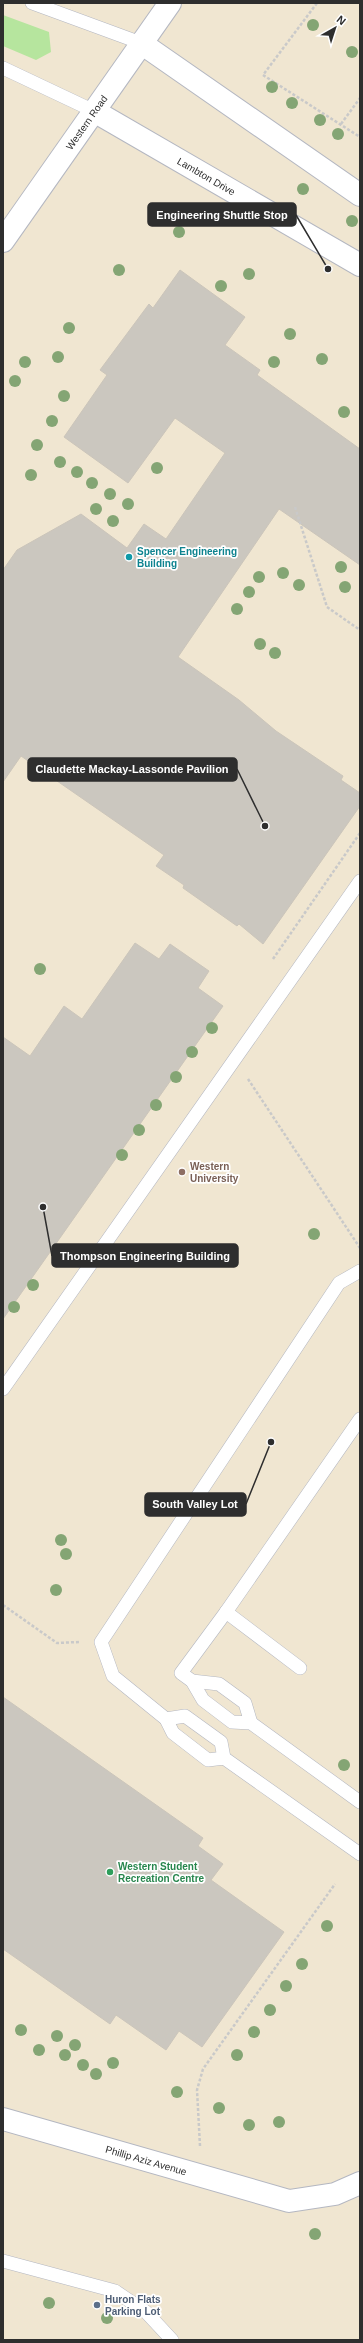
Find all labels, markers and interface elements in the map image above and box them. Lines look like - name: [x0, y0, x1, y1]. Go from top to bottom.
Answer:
- north arrow: [315, 8, 355, 48]
- text: N: [334, 13, 348, 27]
- street label: Western Road: [63, 93, 109, 152]
- street label: Lambton Drive: [176, 155, 238, 197]
- callout: Engineering Shuttle Stop: [148, 203, 296, 226]
- text: Engineering Shuttle Stop: [156, 209, 288, 221]
- place label: Spencer Engineering Building: [137, 546, 237, 569]
- marker: Spencer Engineering Building: [124, 552, 134, 562]
- callout: Claudette Mackay-Lassonde Pavilion: [28, 758, 237, 781]
- text: Claudette Mackay-Lassonde Pavilion: [35, 763, 229, 775]
- place label: Western University: [190, 1161, 239, 1184]
- marker: Western University: [177, 1167, 187, 1177]
- callout: Thompson Engineering Building: [52, 1244, 238, 1267]
- text: Thompson Engineering Building: [60, 1250, 230, 1262]
- callout: South Valley Lot: [145, 1493, 246, 1516]
- text: South Valley Lot: [152, 1498, 238, 1510]
- place label: Western Student Recreation Centre: [118, 1861, 205, 1884]
- marker: Western Student Recreation Centre: [105, 1867, 115, 1877]
- street label: Phillip Aziz Avenue: [104, 2143, 188, 2177]
- place label: Huron Flats Parking Lot: [105, 2294, 161, 2317]
- marker: Huron Flats Parking Lot: [92, 2300, 102, 2310]

